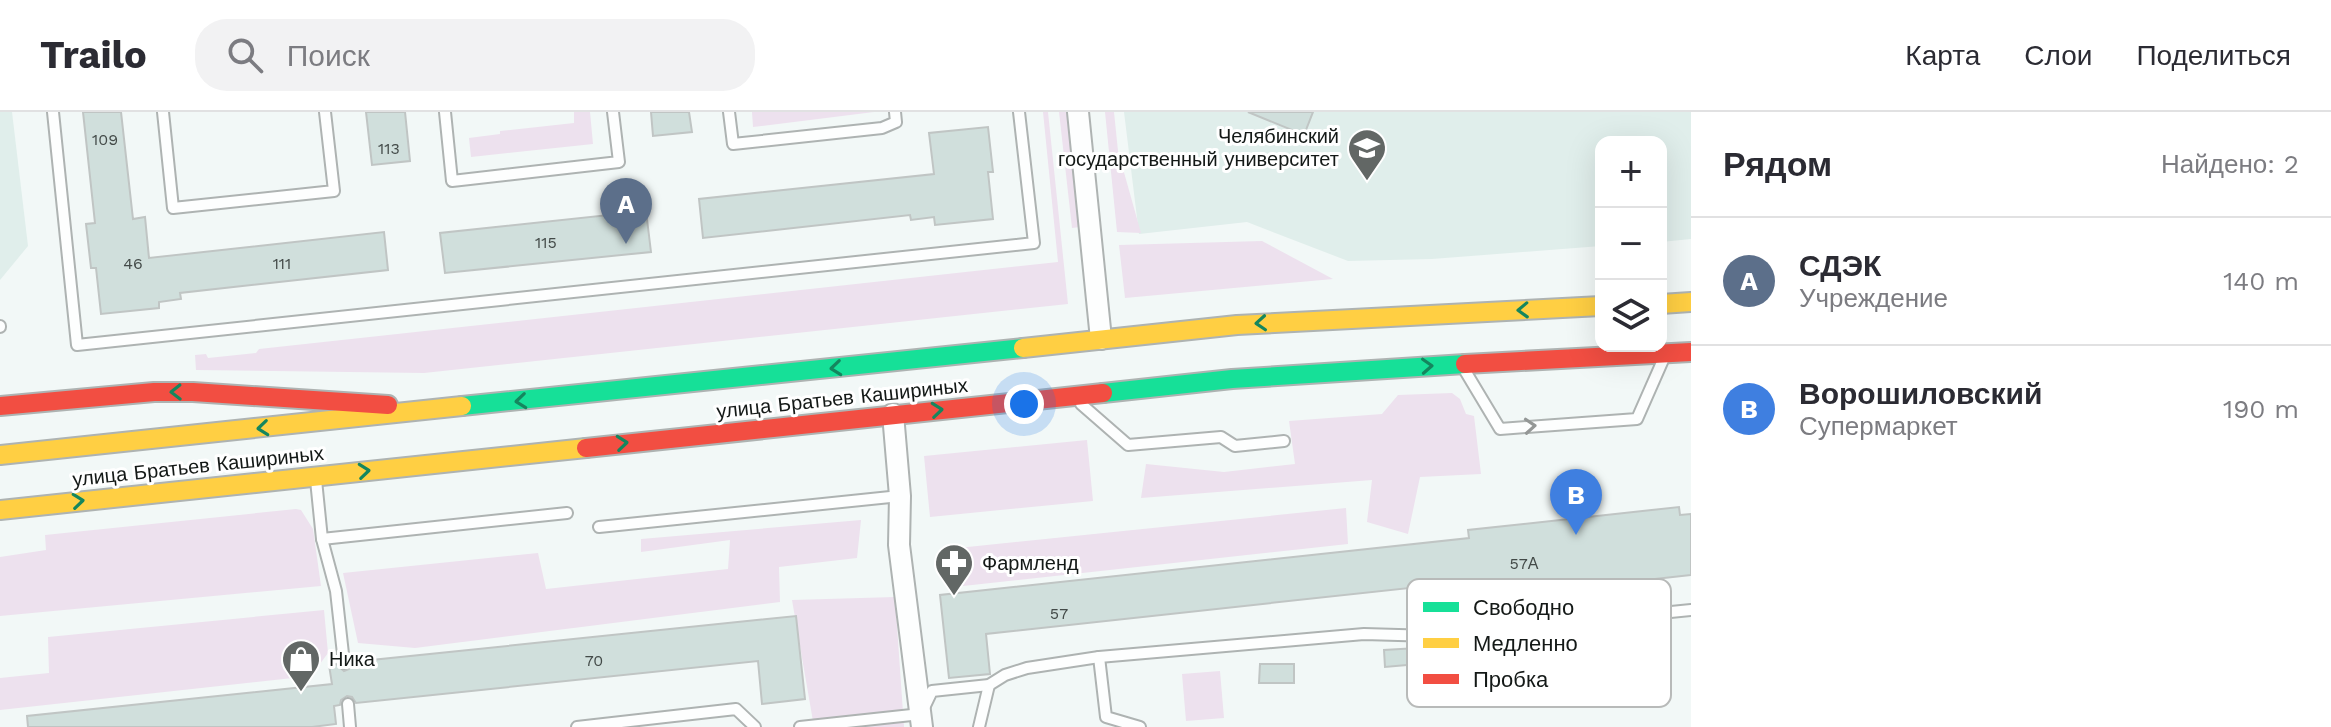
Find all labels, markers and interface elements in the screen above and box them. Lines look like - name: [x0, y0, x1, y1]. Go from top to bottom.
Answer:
- search box: [195, 19, 755, 91]
- text: Trailo: [40, 33, 147, 77]
- icon: search: [223, 33, 267, 77]
- text: Поиск: [287, 38, 370, 73]
- text: Карта: [1905, 39, 1980, 72]
- text: Слои: [2024, 39, 2092, 72]
- text: Поделиться: [2136, 39, 2291, 72]
- place label: Челябинский государственный университет: [1058, 124, 1339, 171]
- school or university icon: Челябинский государственный университет: [1346, 127, 1388, 182]
- house number: 109: [92, 130, 118, 149]
- map controls: [1595, 136, 1667, 352]
- button: +: [1595, 136, 1667, 208]
- house number: 113: [378, 139, 400, 158]
- text: Рядом: [1723, 144, 1832, 184]
- text: Найдено: 2: [2161, 149, 2299, 179]
- pin: A: [600, 178, 652, 244]
- button: −: [1595, 208, 1667, 280]
- house number: 115: [535, 233, 557, 252]
- text: СДЭК: [1799, 248, 1881, 283]
- house number: 46: [123, 254, 143, 273]
- house number: 111: [273, 254, 291, 273]
- text: A: [1740, 266, 1758, 296]
- text: 140 m: [2223, 266, 2299, 296]
- button: layers: [1595, 280, 1667, 352]
- text: Учреждение: [1799, 283, 1948, 313]
- one-way arrow: [1516, 301, 1529, 318]
- one-way arrow: [1254, 314, 1267, 331]
- one-way arrow: [1421, 357, 1434, 374]
- one-way arrow: [829, 359, 842, 376]
- street label: улица Братьев Кашириных: [715, 373, 969, 423]
- text: Ворошиловский: [1799, 376, 2042, 411]
- one-way arrow: [169, 383, 182, 401]
- your location: [1004, 384, 1044, 424]
- one-way arrow: [515, 393, 528, 410]
- text: B: [1740, 394, 1758, 424]
- text: 190 m: [2223, 394, 2299, 424]
- one-way arrow: [931, 401, 944, 418]
- text: Супермаркет: [1799, 411, 1958, 441]
- one-way arrow: [1524, 418, 1537, 435]
- one-way arrow: [256, 419, 269, 436]
- one-way arrow: [616, 435, 629, 452]
- street label: улица Братьев Кашириных: [71, 441, 325, 491]
- one-way arrow: [358, 462, 371, 479]
- pin: B: [1550, 469, 1602, 535]
- one-way arrow: [71, 493, 84, 510]
- pharmacy icon: Фармленд: [933, 542, 975, 597]
- place label: Фармленд: [982, 551, 1079, 575]
- house number: 57А: [1510, 554, 1539, 573]
- legend: [1407, 579, 1671, 707]
- text: Свободно: [1473, 595, 1574, 620]
- house number: 57: [1050, 604, 1068, 623]
- text: Медленно: [1473, 631, 1578, 656]
- shop icon: Ника: [280, 638, 322, 693]
- place label: Ника: [329, 647, 376, 671]
- house number: 70: [585, 651, 603, 670]
- text: Пробка: [1473, 667, 1549, 692]

